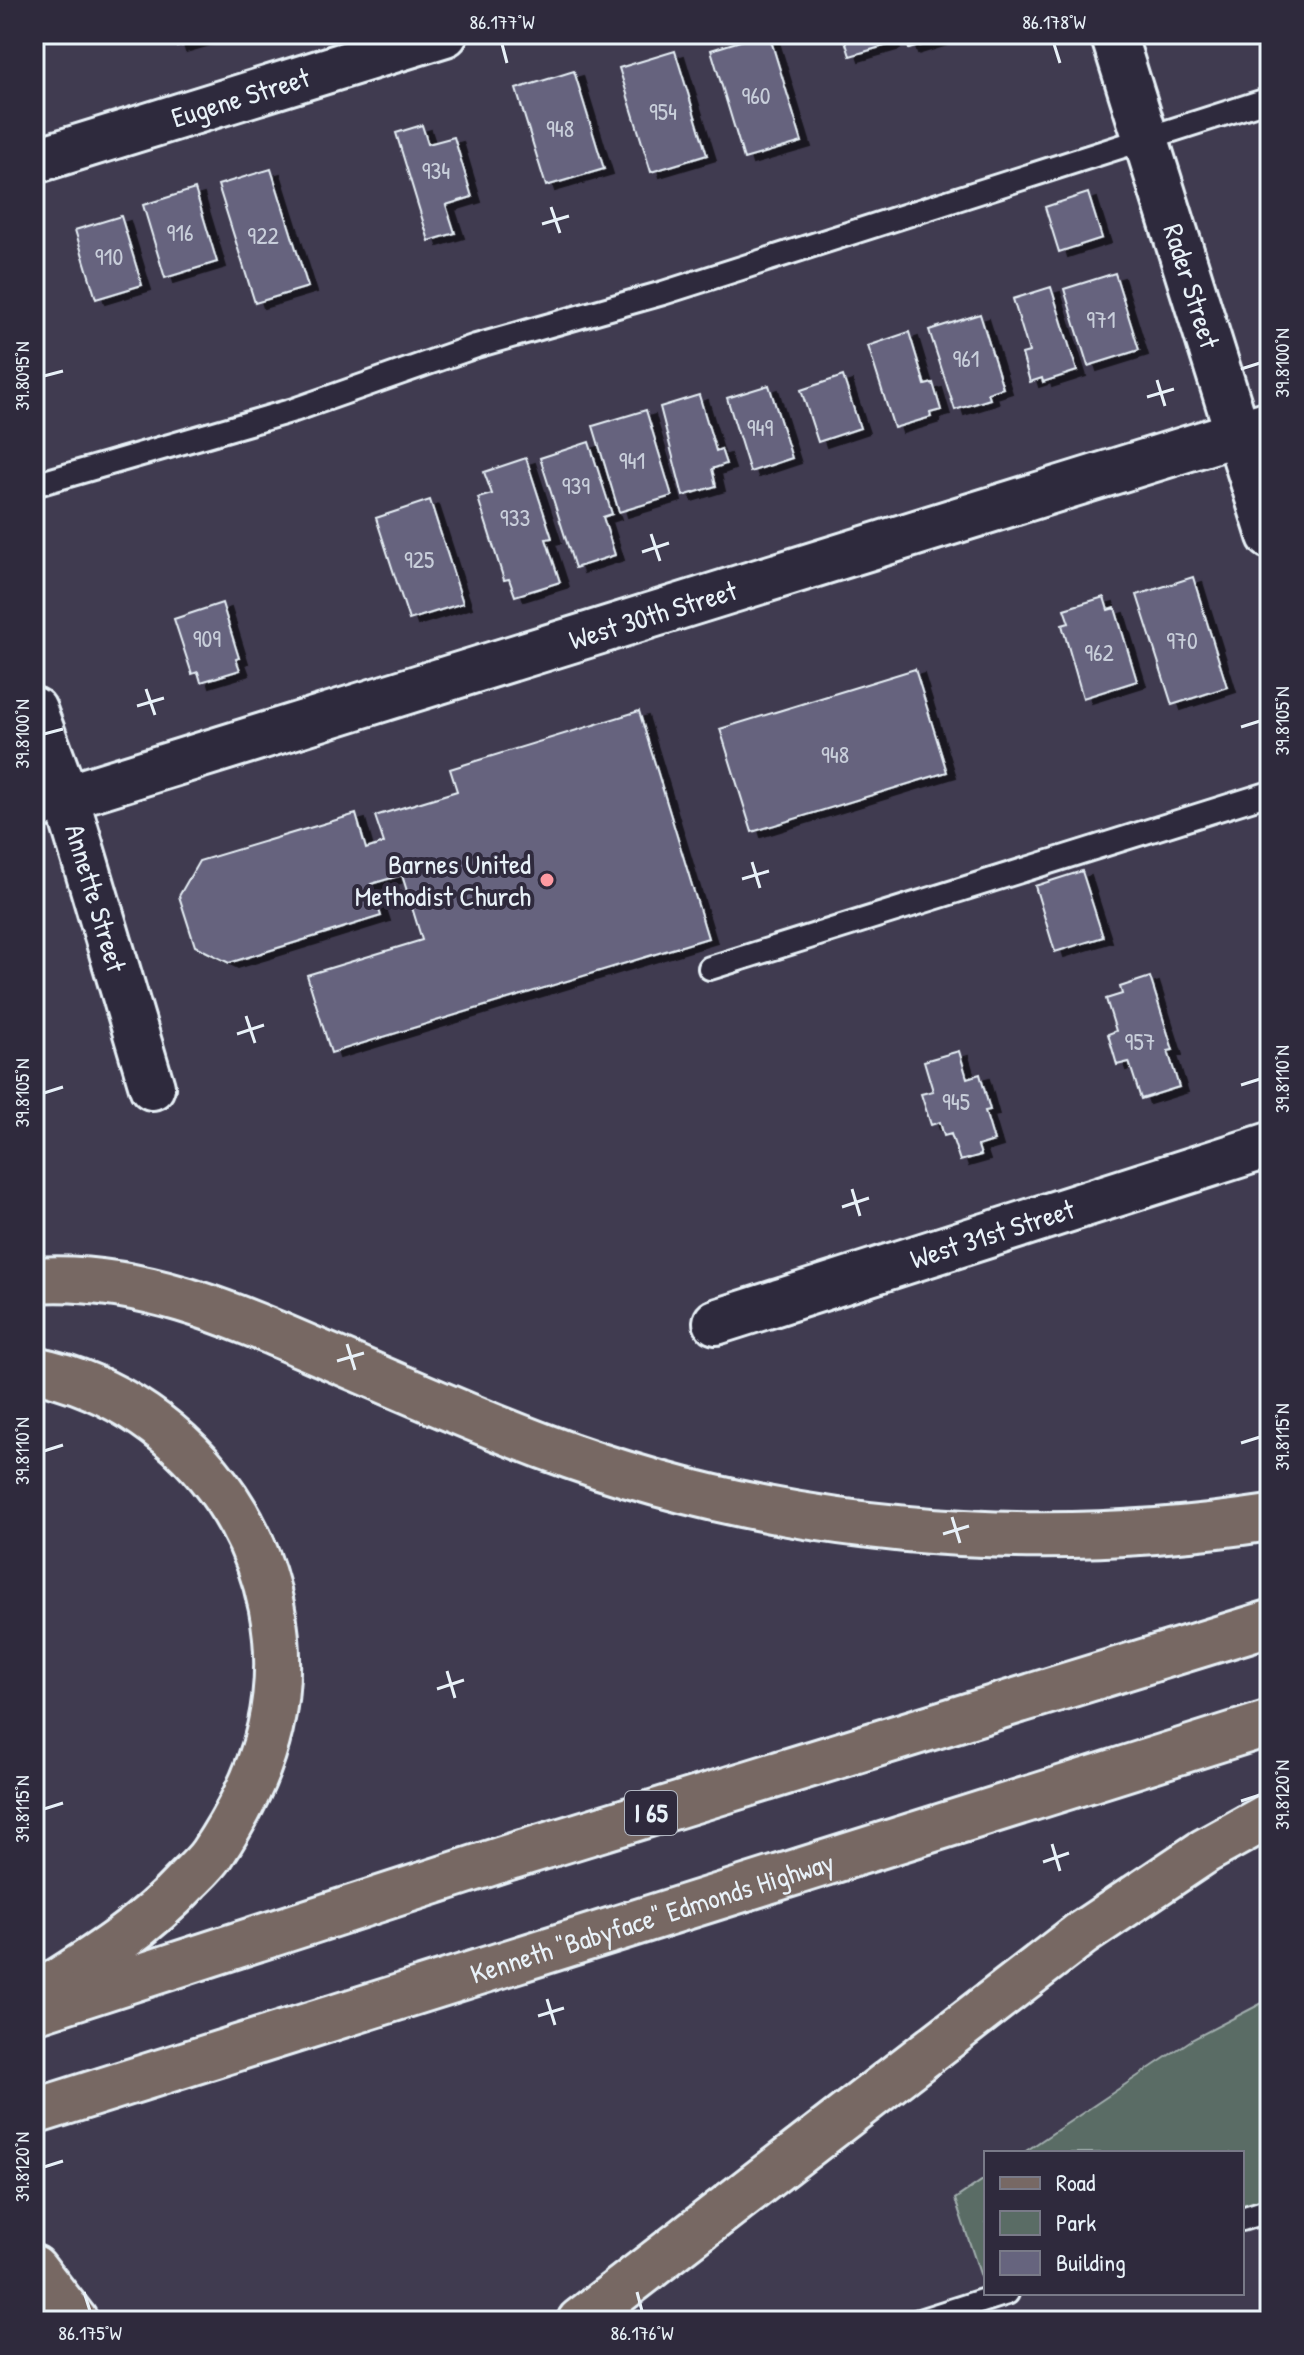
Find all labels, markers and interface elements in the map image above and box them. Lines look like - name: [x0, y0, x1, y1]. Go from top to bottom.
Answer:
- text: 86.177°W: [470, 8, 535, 35]
- text: 86.178°W: [1022, 8, 1087, 35]
- street label: Eugene Street: [167, 58, 315, 136]
- house number: 960: [741, 79, 771, 111]
- house number: 954: [649, 95, 677, 127]
- house number: 948: [546, 112, 574, 144]
- house number: 934: [422, 154, 450, 186]
- house number: 916: [166, 216, 194, 248]
- house number: 922: [247, 219, 279, 251]
- street label: Rader Street: [1155, 219, 1229, 353]
- house number: 910: [95, 240, 123, 272]
- house number: 971: [1086, 303, 1116, 335]
- text: 39.8100°N: [1268, 328, 1295, 398]
- text: 39.8095°N: [8, 341, 35, 411]
- house number: 961: [952, 342, 980, 374]
- house number: 949: [747, 411, 773, 443]
- house number: 941: [619, 444, 645, 476]
- house number: 939: [562, 469, 590, 501]
- house number: 933: [500, 501, 530, 533]
- house number: 925: [404, 543, 434, 575]
- street label: West 30th Street: [564, 571, 742, 659]
- house number: 909: [193, 622, 221, 654]
- house number: 970: [1166, 624, 1198, 656]
- house number: 962: [1084, 636, 1114, 668]
- text: 39.8105°N: [1268, 686, 1295, 756]
- text: 39.8100°N: [8, 699, 35, 769]
- house number: 948: [821, 738, 849, 770]
- street label: Annette Street: [56, 820, 136, 977]
- place label: Barnes United Methodist Church: [355, 845, 531, 915]
- marker: Barnes United Methodist Church: [538, 871, 556, 889]
- house number: 957: [1125, 1025, 1155, 1057]
- text: 39.8110°N: [1268, 1045, 1295, 1113]
- text: 39.8105°N: [8, 1058, 35, 1128]
- house number: 945: [942, 1085, 970, 1117]
- street label: West 31st Street: [905, 1190, 1079, 1278]
- text: 39.8115°N: [1268, 1403, 1295, 1471]
- text: 39.8110°N: [8, 1417, 35, 1485]
- text: 39.8120°N: [1268, 1760, 1295, 1830]
- text: 39.8115°N: [8, 1775, 35, 1843]
- road number: I 65: [625, 1791, 677, 1835]
- street label: Kenneth "Babyface" Edmonds Highway: [466, 1842, 839, 1992]
- text: 39.8120°N: [8, 2132, 35, 2202]
- legend: [984, 2151, 1244, 2295]
- text: Road: [1056, 2166, 1095, 2198]
- text: Park: [1056, 2206, 1096, 2238]
- text: Building: [1056, 2246, 1126, 2278]
- text: 86.175°W: [58, 2319, 122, 2346]
- text: 86.176°W: [610, 2319, 674, 2346]

